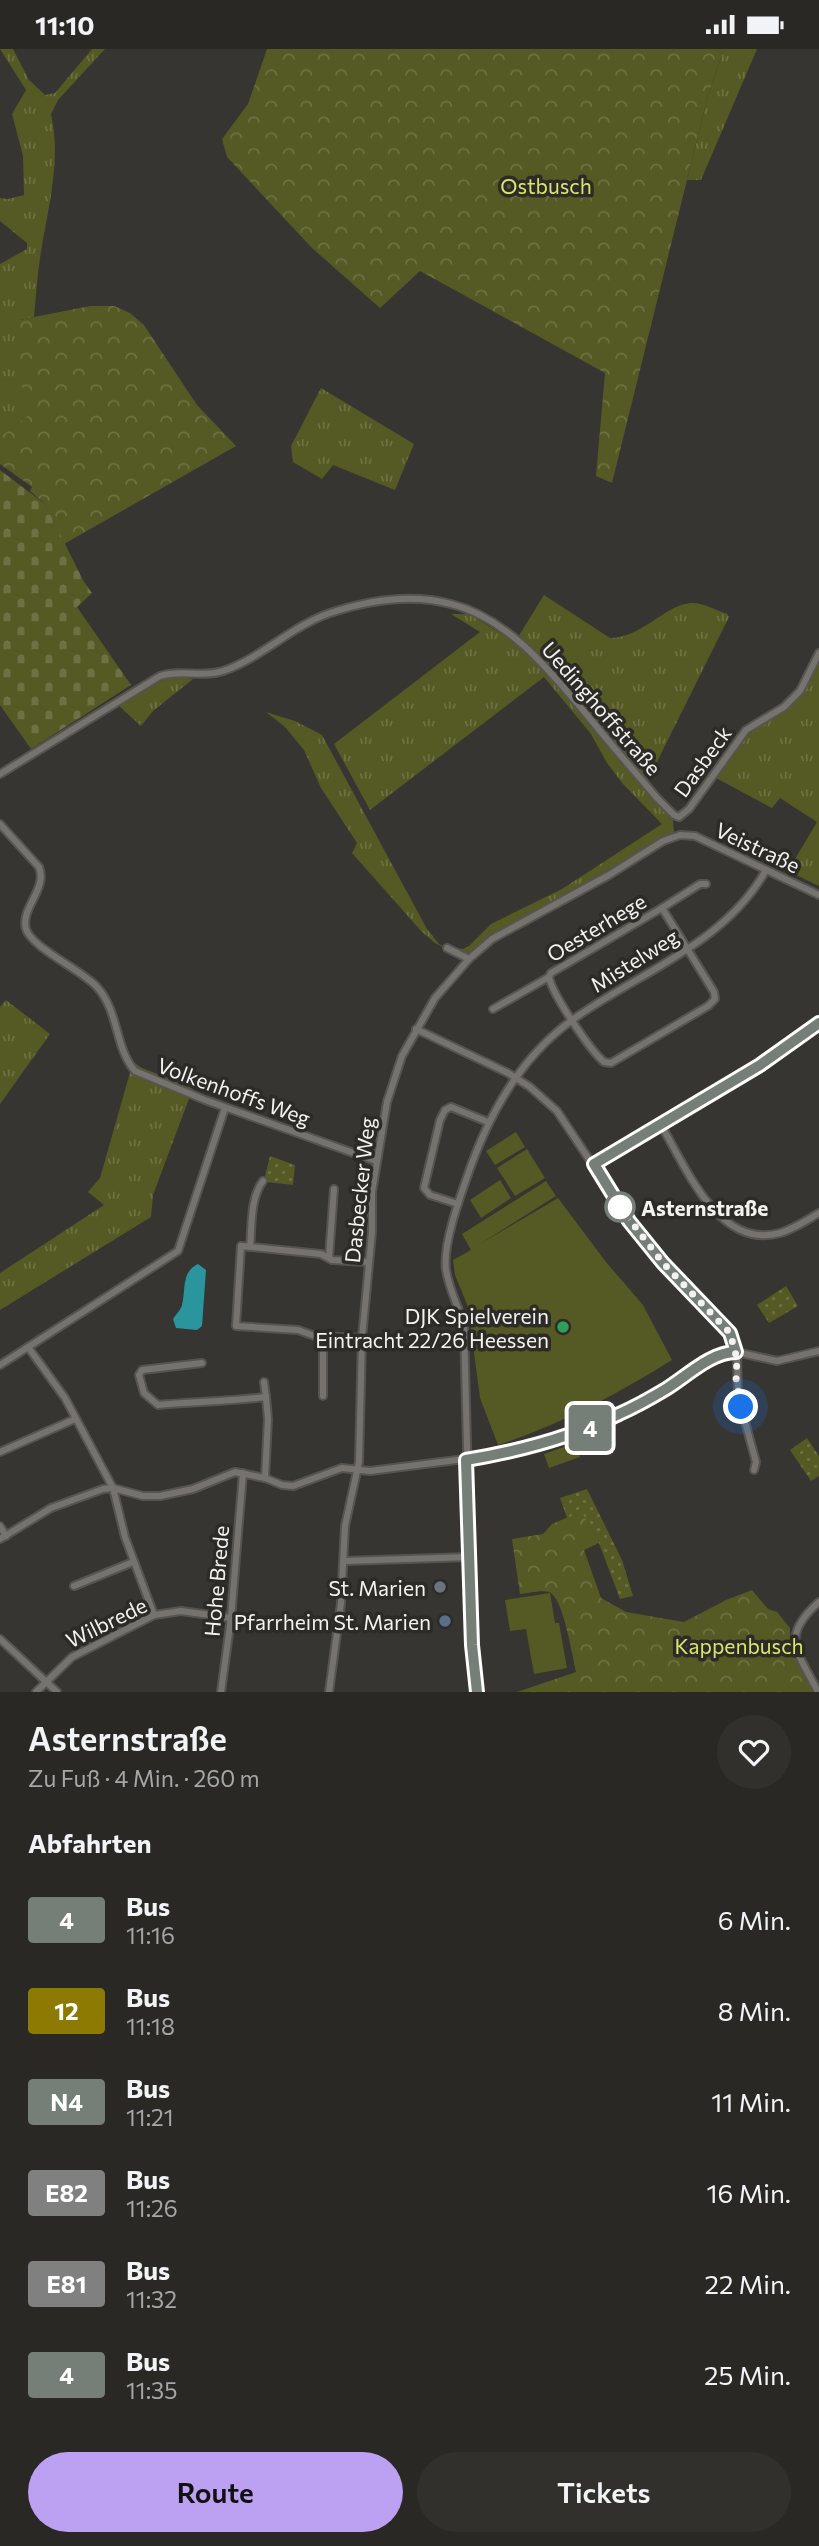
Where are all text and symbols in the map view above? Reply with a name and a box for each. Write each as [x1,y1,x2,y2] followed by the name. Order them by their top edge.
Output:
[35,9,94,40] text: 11:10
[500,173,592,198] park label: Ostbusch
[537,636,667,780] street label: Uedinghoffstraße
[668,721,736,801] street label: Dasbeck
[712,817,804,877] street label: Veistraße
[542,888,650,966] street label: Oesterhege
[585,923,683,997] street label: Mistelweg
[154,1052,314,1130] street label: Volkenhoffs Weg
[339,1116,379,1264] street label: Dasbecker Weg
[605,1192,635,1222] marker: Asternstraße
[641,1195,768,1220] place label: Asternstraße
[315,1303,549,1352] place label: DJK Spielverein Eintracht 22/26 Heessen
[555,1319,571,1335] marker: DJK Spielverein Eintracht 22/26 Heessen
[723,1389,758,1424] your location
[567,1405,613,1451] line badge: 4
[583,1413,597,1442] text: 4
[199,1524,233,1638] street label: Hohe Brede
[329,1575,426,1600] place label: St. Marien
[432,1579,448,1595] marker: St. Marien
[61,1592,151,1652] street label: Wilbrede
[234,1609,431,1634] place label: Pfarrheim St. Marien
[437,1613,453,1629] marker: Pfarrheim St. Marien
[674,1633,804,1658] park label: Kappenbusch
[717,1715,791,1789] button: heart
[28,1717,227,1758] text: Asternstraße
[28,1764,260,1792] text: Zu Fuß · 4 Min. · 260 m
[28,1827,151,1858] text: Abfahrten
[126,1890,170,1921] text: Bus
[718,1904,791,1935] text: 6 Min.
[59,1905,74,1934] text: 4
[126,1921,175,1949] text: 11:16
[126,1981,170,2012] text: Bus
[718,1995,791,2026] text: 8 Min.
[54,1996,79,2025] text: 12
[126,2012,175,2040] text: 11:18
[126,2072,170,2103] text: Bus
[711,2086,791,2117] text: 11 Min.
[50,2087,83,2116] text: N4
[126,2103,174,2131] text: 11:21
[126,2163,170,2194] text: Bus
[707,2177,791,2208] text: 16 Min.
[45,2178,88,2207] text: E82
[126,2194,178,2222] text: 11:26
[126,2254,170,2285] text: Bus
[705,2268,791,2299] text: 22 Min.
[46,2269,87,2298] text: E81
[126,2285,177,2313] text: 11:32
[126,2345,170,2376] text: Bus
[704,2359,791,2390] text: 25 Min.
[59,2360,74,2389] text: 4
[126,2376,177,2404] text: 11:35
[28,2452,403,2532] button: Route
[417,2452,791,2532] button: Tickets

